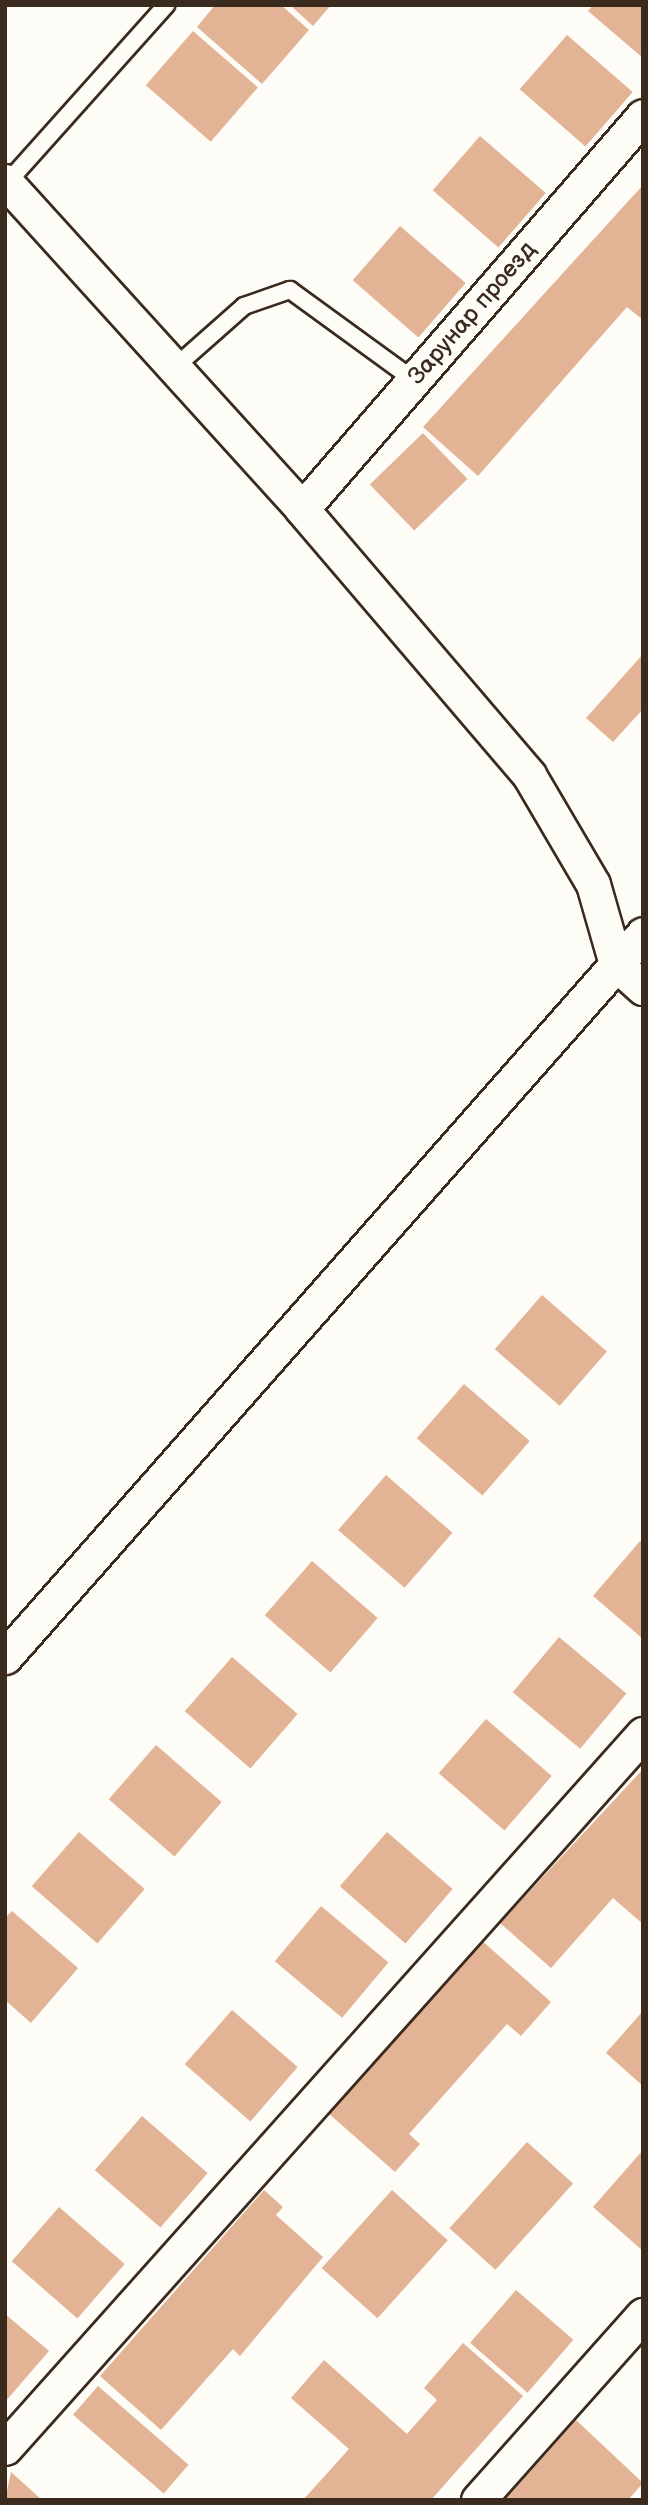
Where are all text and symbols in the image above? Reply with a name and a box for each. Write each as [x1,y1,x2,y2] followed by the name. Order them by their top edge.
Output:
[402,236,542,390] street label: Зарунар проезд

